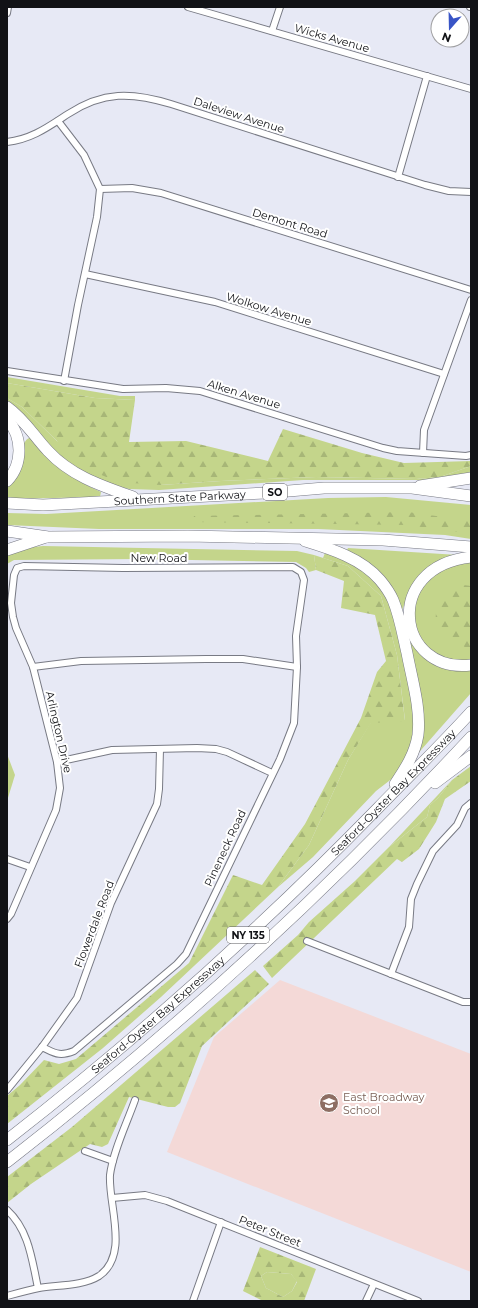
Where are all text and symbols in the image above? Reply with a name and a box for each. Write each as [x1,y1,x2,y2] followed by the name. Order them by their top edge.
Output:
[430,8,470,48] north arrow
[293,21,371,55] street label: Wicks Avenue
[440,29,453,45] text: N
[192,94,286,136] street label: Daleview Avenue
[251,205,329,241] street label: Demont Road
[225,289,314,329] street label: Wolkow Avenue
[206,376,283,412] street label: Alken Avenue
[263,484,287,500] road number: SO
[113,487,246,508] street label: Southern State Parkway
[131,551,187,565] street label: New Road
[43,690,75,775] street label: Arlington Drive
[328,726,459,859] street label: Seaford-Oyster Bay Expressway
[201,807,249,889] street label: Pineneck Road
[71,878,117,970] street label: Flowerdale Road
[227,927,269,943] road number: NY 135
[88,953,227,1077] street label: Seaford-Oyster Bay Expressway
[343,1090,425,1117] place label: East Broadway School
[318,1092,340,1114] school or university icon: East Broadway School
[237,1212,304,1250] street label: Peter Street

